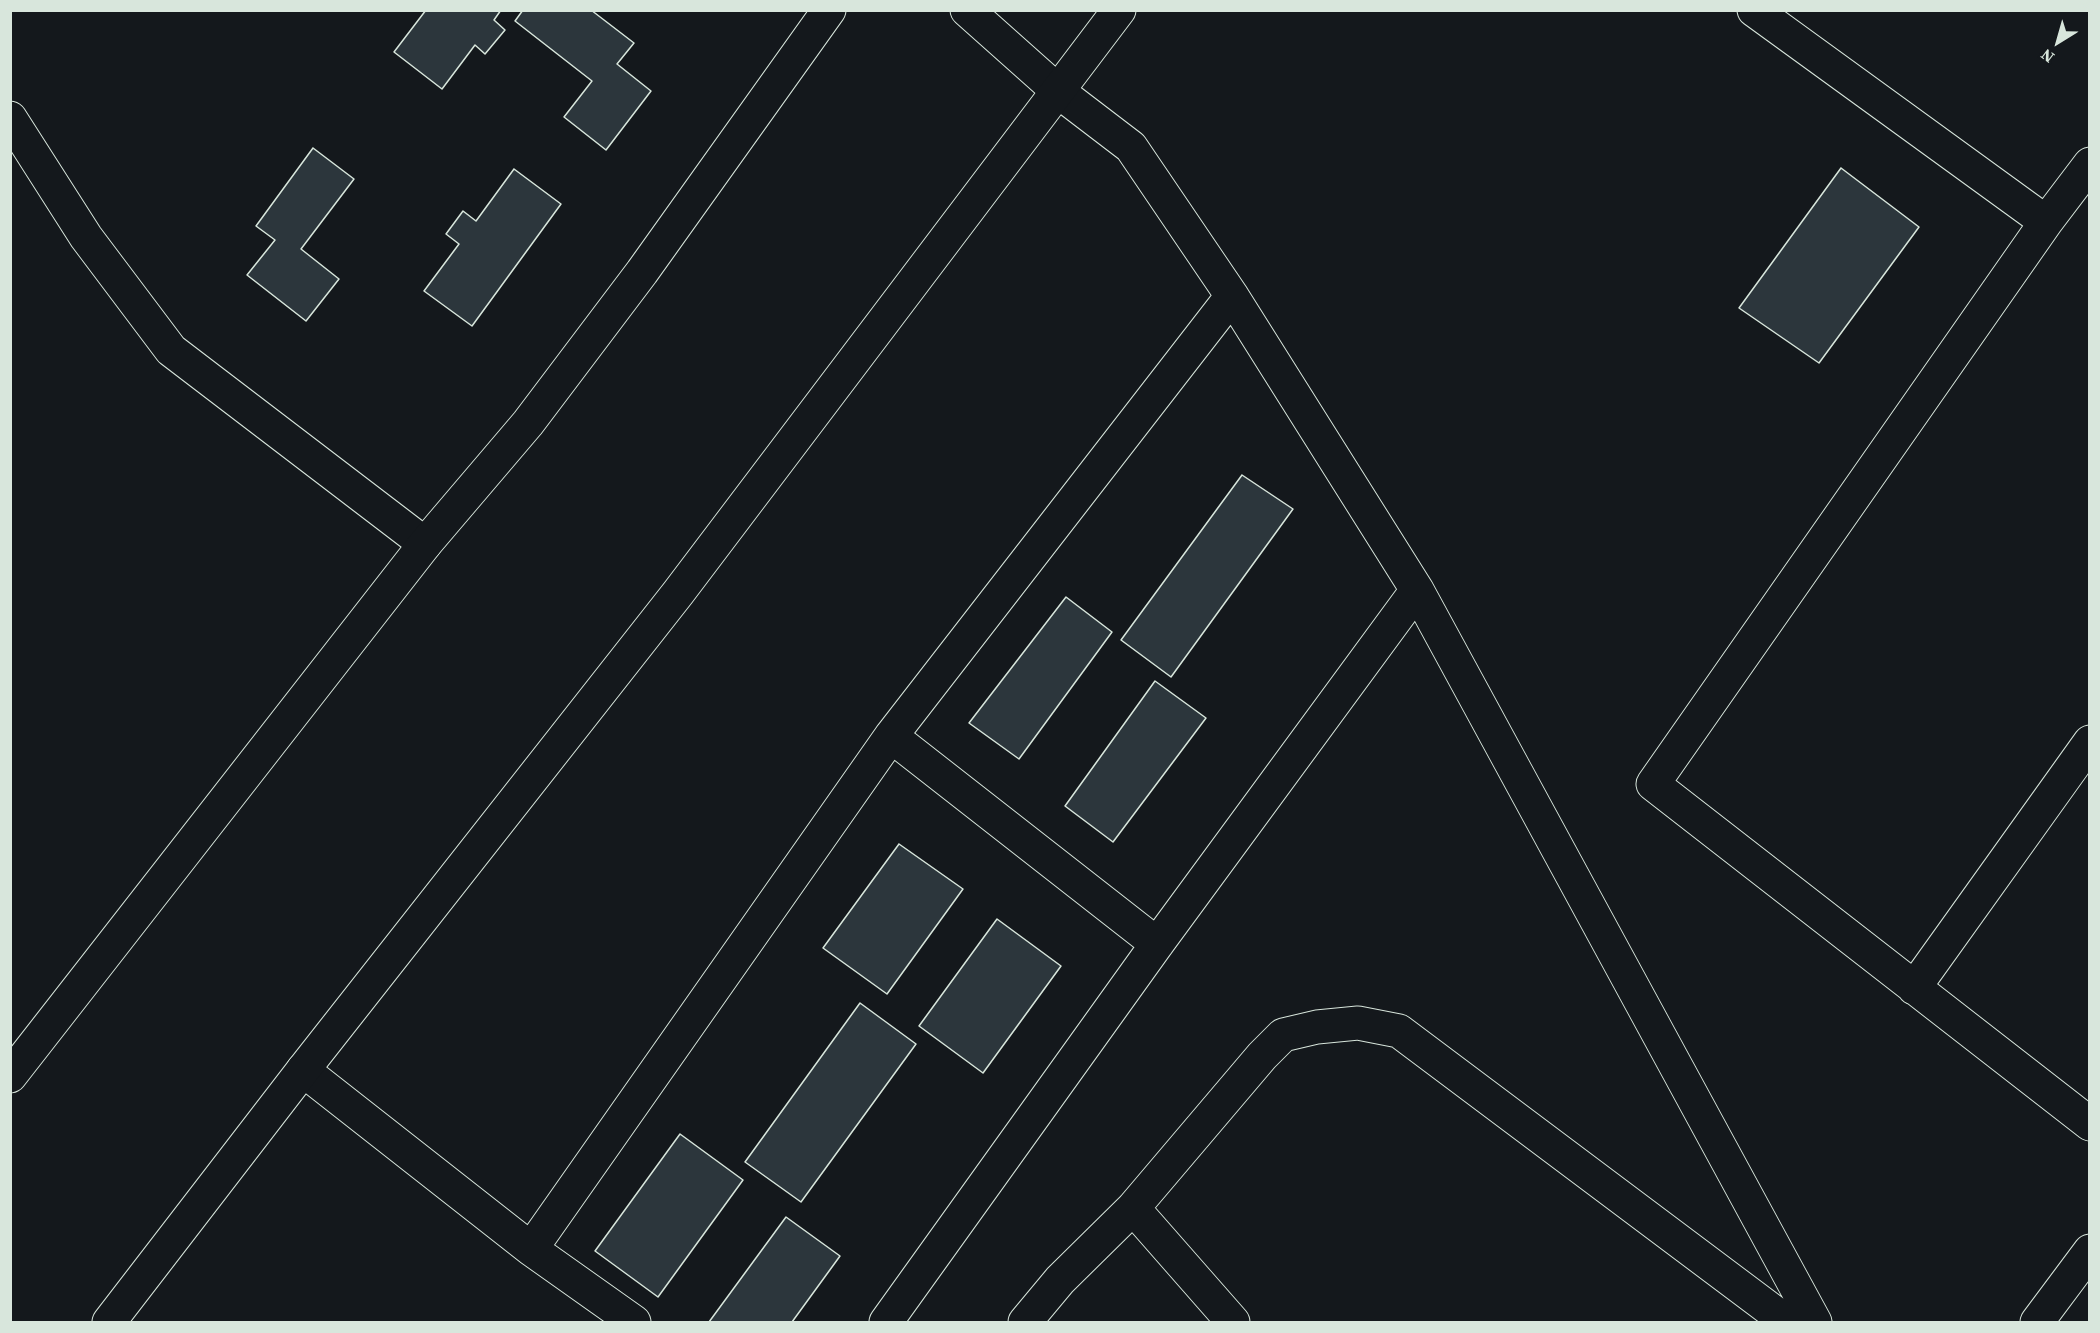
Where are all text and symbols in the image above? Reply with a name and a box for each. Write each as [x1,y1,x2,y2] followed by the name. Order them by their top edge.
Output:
[2028,12,2088,72] north arrow
[2036,44,2058,69] text: N

